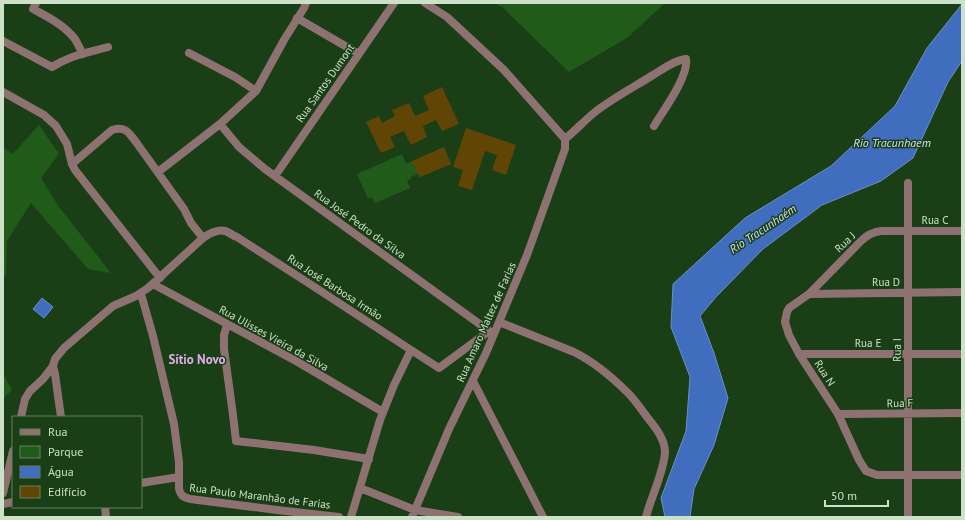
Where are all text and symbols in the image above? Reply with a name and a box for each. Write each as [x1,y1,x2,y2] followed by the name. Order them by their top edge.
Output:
[293,41,358,125] street label: Rua Santos Dumont
[853,135,931,150] water label: Rio Tracunhaem
[311,186,409,262] street label: Rua José Pedro da Silva
[726,201,799,257] water label: Rio Tracunhaém
[921,213,949,227] street label: Rua C
[832,229,858,255] street label: Rua J
[285,251,385,323] street label: Rua José Barbosa Irmão
[453,259,519,384] street label: Rua Amaro Maltez de Farias
[872,275,900,289] street label: Rua D
[217,302,331,374] street label: Rua Ulisses Vieira da Silva
[855,336,881,350] street label: Rua E
[890,338,904,362] street label: Rua I
[168,351,226,368] district label: Sítio Novo
[811,357,839,389] street label: Rua N
[887,396,914,410] street label: Rua F
[12,416,142,508] legend
[48,424,67,439] text: Rua
[48,444,83,459] text: Parque
[48,464,74,479] text: Água
[189,480,332,512] street label: Rua Paulo Maranhão de Farias
[825,482,888,508] scale bar
[48,484,86,499] text: Edifício
[831,488,857,503] text: 50 m

